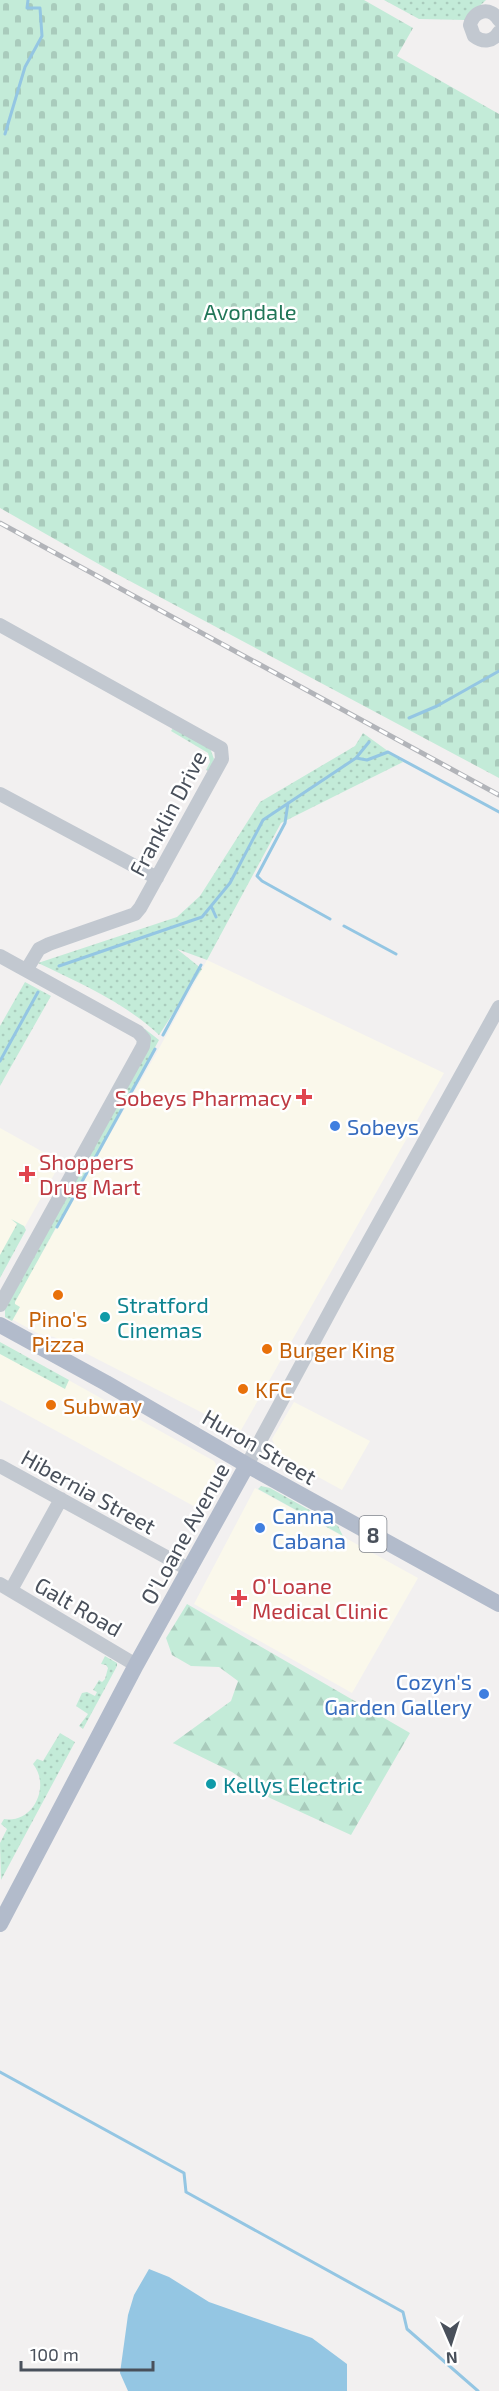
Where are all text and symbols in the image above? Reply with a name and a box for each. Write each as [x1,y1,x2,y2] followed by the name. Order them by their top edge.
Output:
[203,298,297,324] park label: Avondale
[123,746,211,880] street label: Franklin Drive
[115,1084,292,1110] place label: Sobeys Pharmacy
[297,1090,311,1104] marker: Sobeys Pharmacy
[347,1113,419,1139] place label: Sobeys
[328,1119,342,1133] marker: Sobeys
[39,1148,141,1199] place label: Shoppers Drug Mart
[20,1167,34,1181] marker: Shoppers Drug Mart
[51,1288,65,1302] marker: Pino's Pizza
[117,1291,209,1342] place label: Stratford Cinemas
[28,1305,88,1356] place label: Pino's Pizza
[98,1310,112,1324] marker: Stratford Cinemas
[279,1336,395,1362] place label: Burger King
[260,1342,274,1356] marker: Burger King
[255,1376,292,1402] place label: KFC
[236,1382,250,1396] marker: KFC
[63,1392,142,1418] place label: Subway
[44,1398,58,1412] marker: Subway
[198,1403,322,1489] street label: Huron Street
[17,1443,161,1539] street label: Hibernia Street
[134,1458,234,1608] street label: O'Loane Avenue
[272,1502,346,1553] place label: Canna Cabana
[360,1516,386,1552] road number: 8
[253,1521,267,1535] marker: Canna Cabana
[31,1571,127,1641] street label: Galt Road
[252,1572,388,1623] place label: O'Loane Medical Clinic
[230,1589,248,1607] marker: O'Loane Medical Clinic
[324,1668,472,1719] place label: Cozyn's Garden Gallery
[477,1687,491,1701] marker: Cozyn's Garden Gallery
[223,1771,363,1797] place label: Kellys Electric
[204,1777,218,1791] marker: Kellys Electric
[421,2313,481,2373] north arrow
[21,2334,153,2372] scale bar
[30,2343,79,2365] text: 100 m
[446,2349,458,2368] text: N

